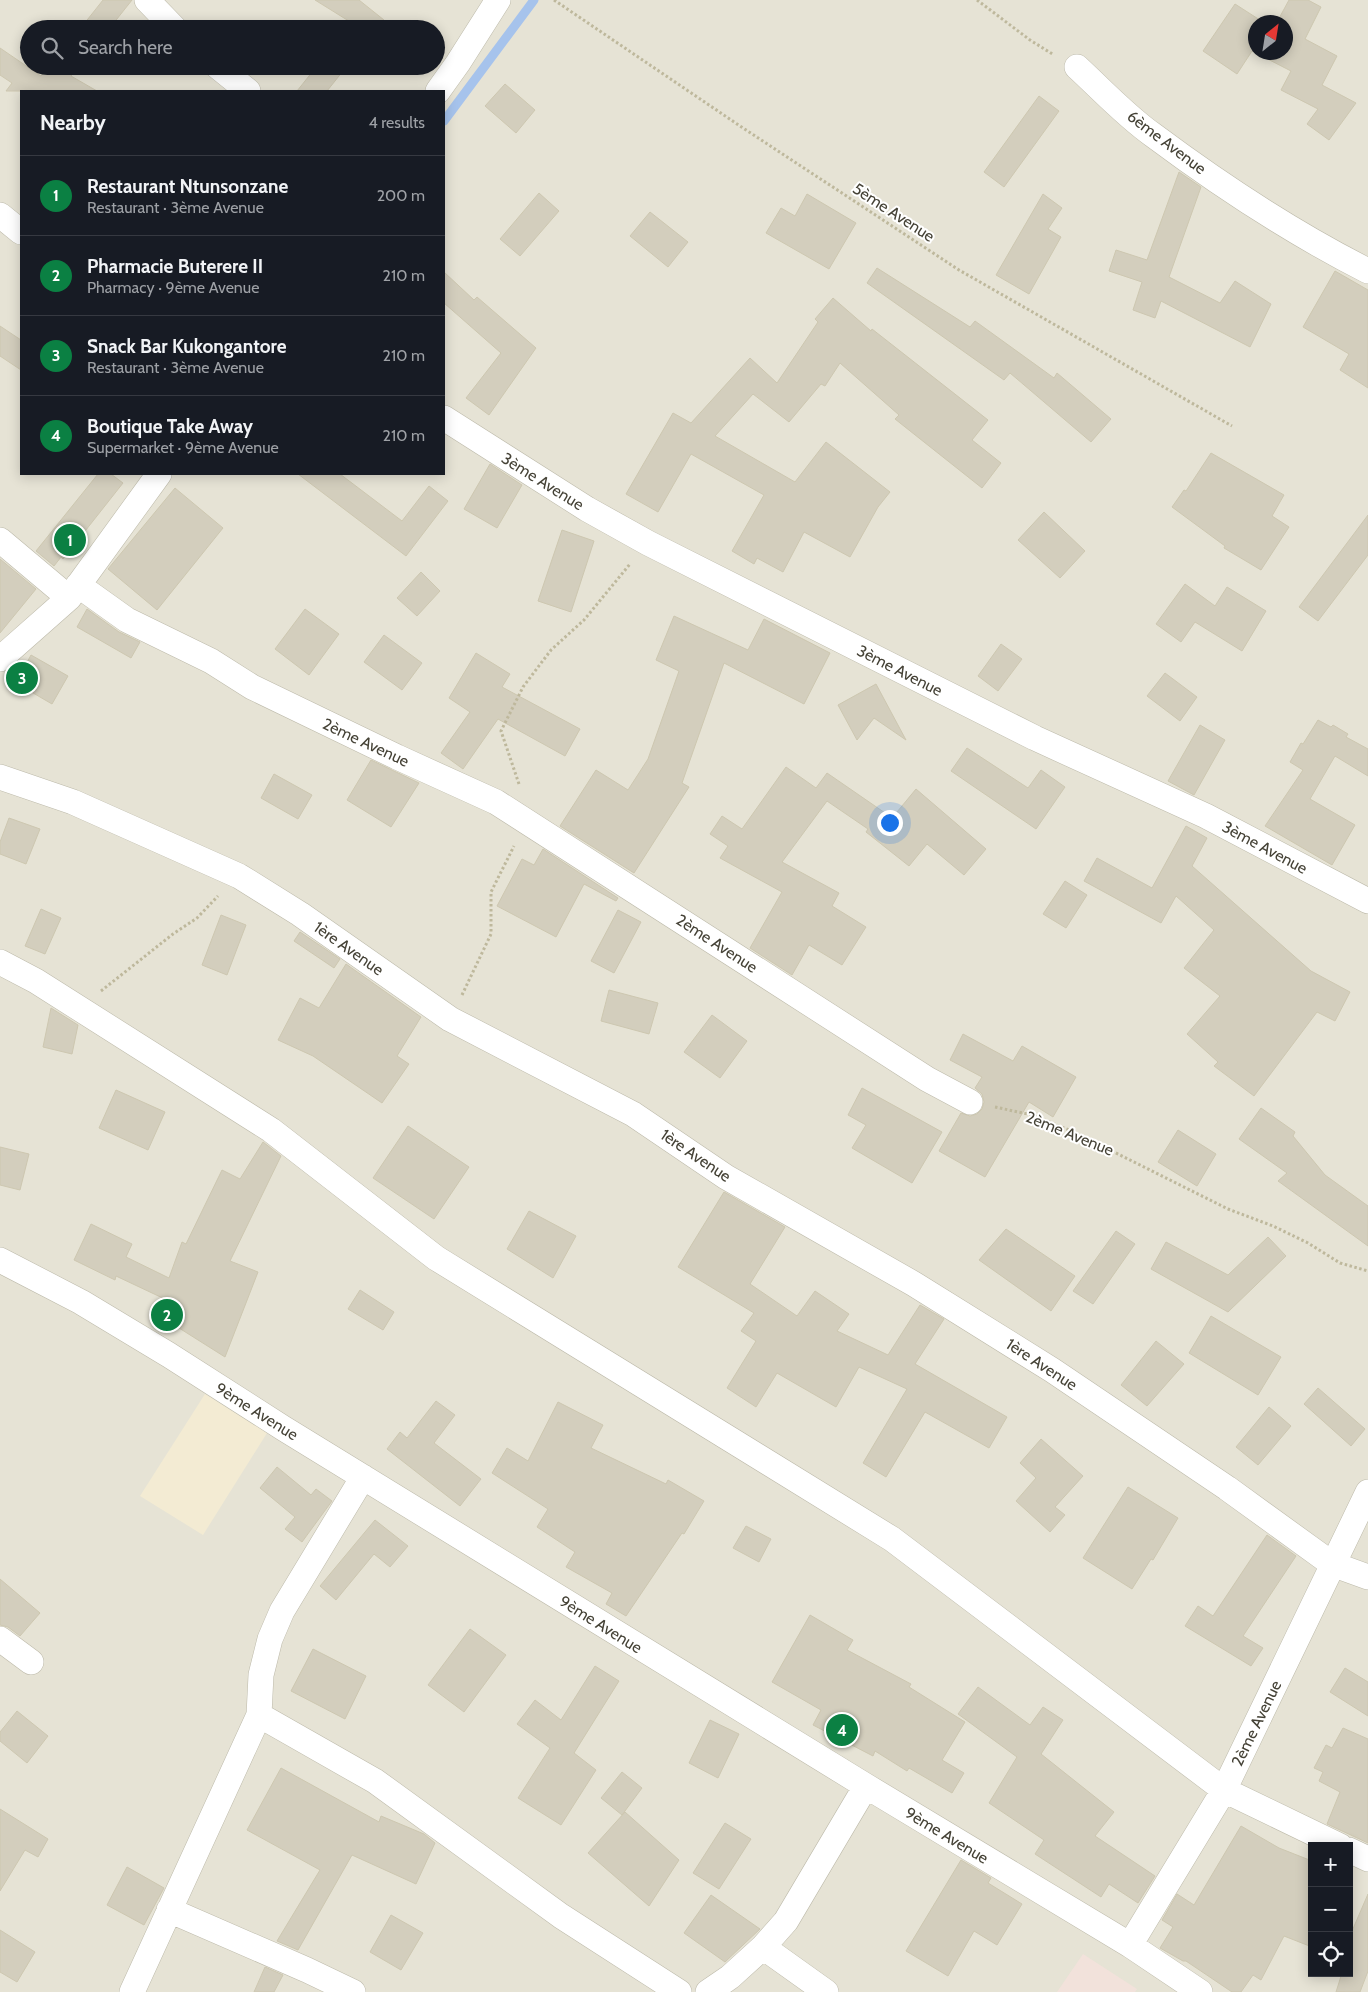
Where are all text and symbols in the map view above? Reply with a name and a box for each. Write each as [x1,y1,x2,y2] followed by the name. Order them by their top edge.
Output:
[1248,15,1293,60] north arrow
[20,20,445,75] search box
[38,34,66,62] icon: search
[78,36,172,59] text: Search here
[1124,107,1210,178] street label: 6ème Avenue
[40,110,106,135] text: Nearby
[368,113,425,132] text: 4 results
[87,175,288,198] text: Restaurant Ntunsonzane
[849,179,938,246] street label: 5ème Avenue
[53,186,59,205] text: 1
[377,186,425,205] text: 200 m
[87,198,264,217] text: Restaurant · 3ème Avenue
[87,255,263,278] text: Pharmacie Buterere II
[52,266,60,285] text: 2
[383,266,425,285] text: 210 m
[87,278,259,297] text: Pharmacy · 9ème Avenue
[87,335,286,358] text: Snack Bar Kukongantore
[52,346,60,365] text: 3
[383,346,425,365] text: 210 m
[87,358,264,377] text: Restaurant · 3ème Avenue
[87,415,253,438] text: Boutique Take Away
[51,426,61,445] text: 4
[383,426,425,445] text: 210 m
[87,438,279,457] text: Supermarket · 9ème Avenue
[498,449,587,514] street label: 3ème Avenue
[54,521,86,559] pin: 1
[854,641,946,700] street label: 3ème Avenue
[6,659,38,697] pin: 3
[320,714,412,771] street label: 2ème Avenue
[877,810,903,836] your location
[1219,817,1310,878] street label: 3ème Avenue
[672,910,761,977] street label: 2ème Avenue
[310,917,387,979] street label: 1ère Avenue
[1023,1107,1117,1160] street label: 2ème Avenue
[657,1125,735,1186] street label: 1ère Avenue
[151,1296,183,1334] pin: 2
[1003,1334,1081,1394] street label: 1ère Avenue
[212,1379,302,1444] street label: 9ème Avenue
[556,1592,646,1657] street label: 9ème Avenue
[1227,1677,1285,1769] street label: 2ème Avenue
[826,1711,858,1749] pin: 4
[902,1803,992,1868] street label: 9ème Avenue
[1308,1842,1353,1977] map controls
[1308,1842,1353,1887] button: +
[1308,1887,1353,1932] button: −
[1308,1932,1353,1977] button: locate

